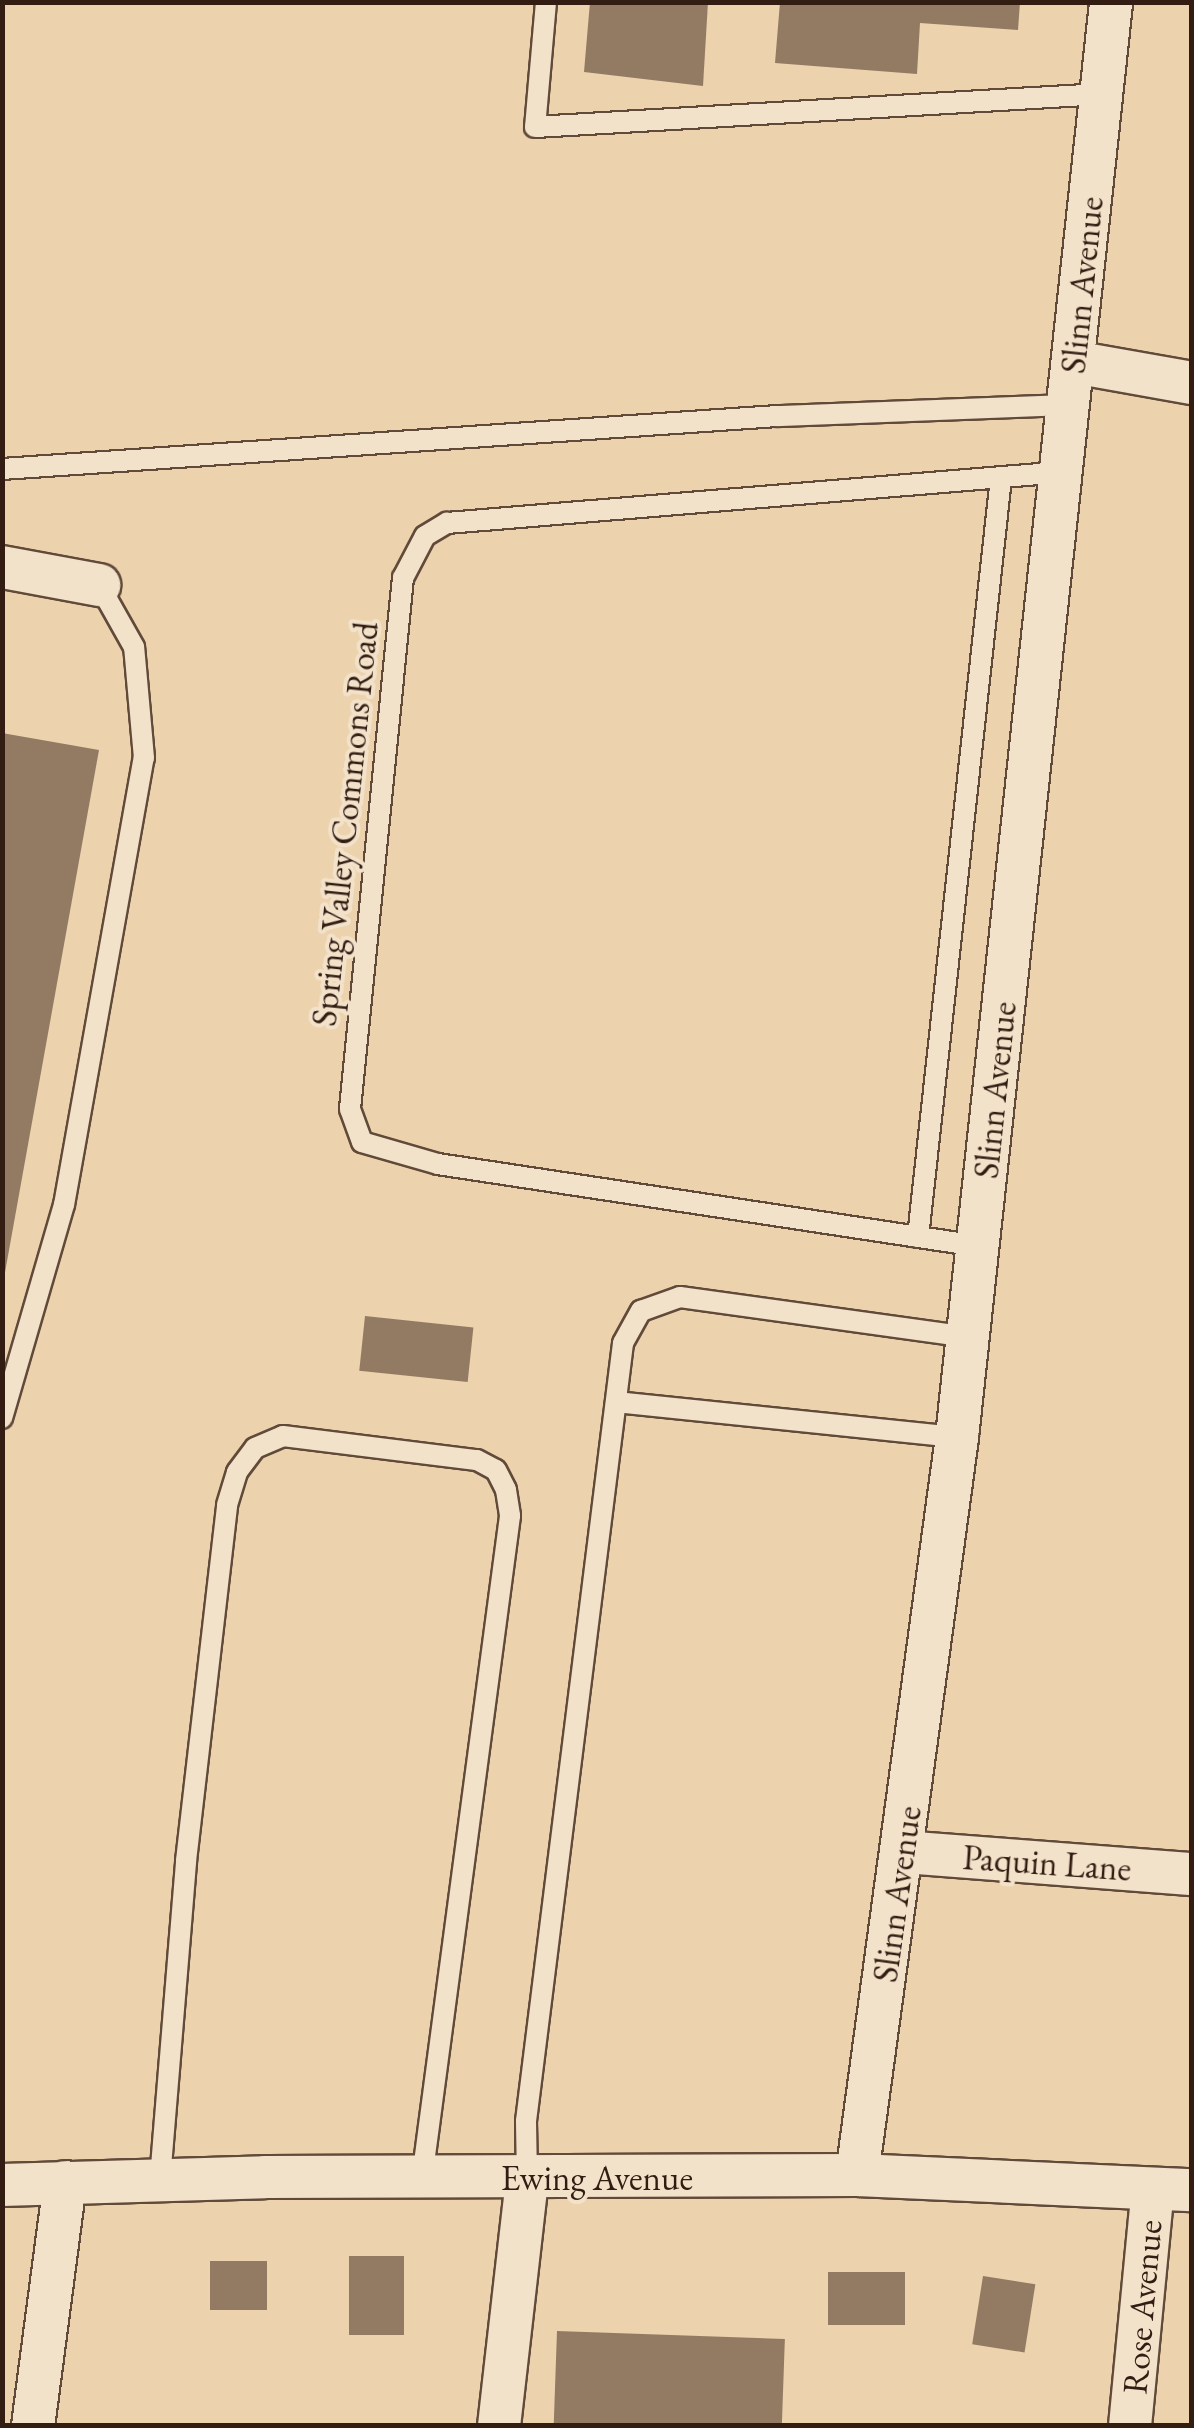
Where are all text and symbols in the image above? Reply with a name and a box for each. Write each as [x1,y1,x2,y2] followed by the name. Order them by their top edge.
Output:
[1052,194,1112,376] street label: Slinn Avenue
[303,620,387,1028] street label: Spring Valley Commons Road
[965,999,1025,1181] street label: Slinn Avenue
[864,1803,930,1985] street label: Slinn Avenue
[961,1836,1133,1890] street label: Paquin Lane
[501,2157,693,2199] street label: Ewing Avenue
[1113,2218,1171,2396] street label: Rose Avenue

